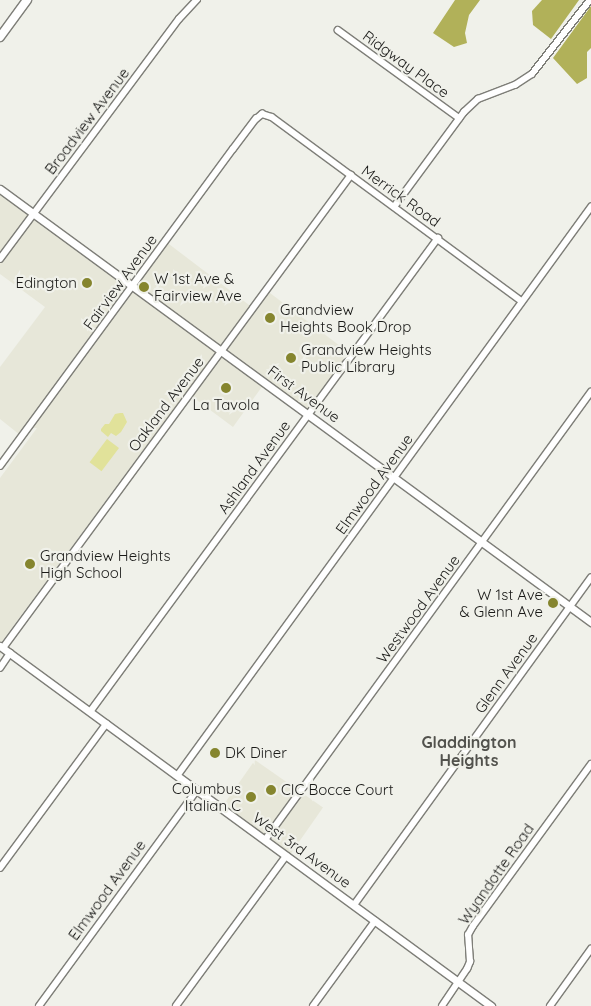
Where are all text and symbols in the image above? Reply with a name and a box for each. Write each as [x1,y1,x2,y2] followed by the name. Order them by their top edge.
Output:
[359,27,453,101] street label: Ridgway Place
[41,64,133,178] street label: Broadview Avenue
[358,161,444,231] street label: Merrick Road
[79,231,161,333] street label: Fairview Avenue
[154,269,242,304] place label: W 1st Ave & Fairview Ave
[15,274,77,292] place label: Edington
[81,277,93,289] marker: Edington
[138,281,150,293] marker: W 1st Ave & Fairview Ave
[280,300,411,335] place label: Grandview Heights Book Drop
[264,312,276,324] marker: Grandview Heights Book Drop
[301,340,432,375] place label: Grandview Heights Public Library
[285,352,297,364] marker: Grandview Heights Public Library
[124,353,208,455] street label: Oakland Avenue
[264,362,344,426] street label: First Avenue
[220,382,232,394] marker: La Tavola
[192,396,260,414] place label: La Tavola
[214,417,294,517] street label: Ashland Avenue
[332,430,416,538] street label: Elmwood Avenue
[40,546,171,581] place label: Grandview Heights High School
[373,551,463,667] street label: Westwood Avenue
[24,558,36,570] marker: Grandview Heights High School
[459,585,543,620] place label: W 1st Ave & Glenn Ave
[547,597,559,609] marker: W 1st Ave & Glenn Ave
[471,629,541,717] street label: Glenn Avenue
[421,732,517,770] district label: Gladdington Heights
[225,744,287,762] place label: DK Diner
[209,747,221,759] marker: DK Diner
[172,779,241,814] place label: Columbus Italian C
[281,781,394,799] place label: CIC Bocce Court
[265,784,277,796] marker: CIC Bocce Court
[245,791,257,803] marker: Columbus Italian C
[249,808,355,892] street label: West 3rd Avenue
[455,820,537,928] street label: Wyandotte Road
[65,836,149,944] street label: Elmwood Avenue

